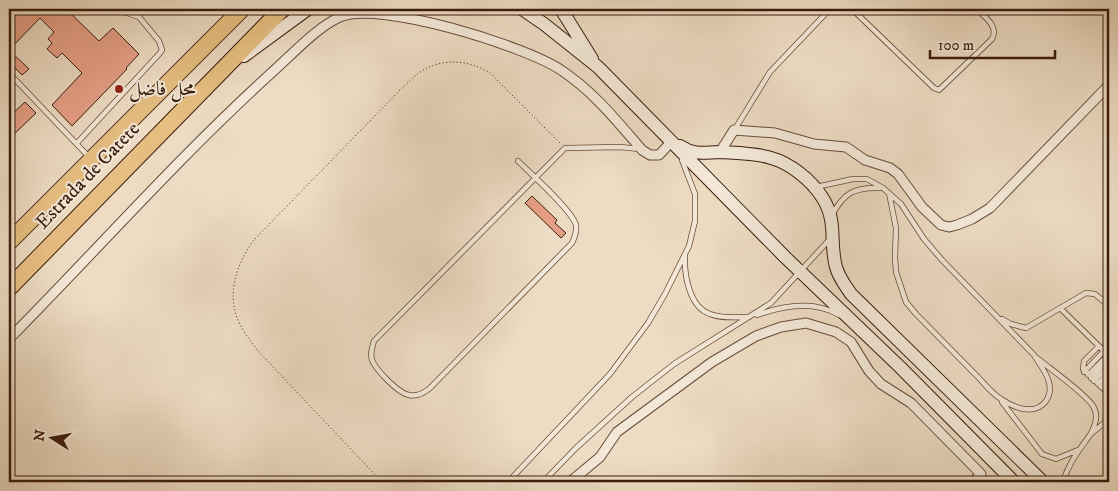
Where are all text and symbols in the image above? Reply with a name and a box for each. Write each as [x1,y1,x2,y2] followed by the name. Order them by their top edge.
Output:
[930,28,1056,60] scale bar
[938,36,974,55] text: 100 m
[129,77,196,103] place label: محل فاضل
[113,83,125,95] marker: محل فاضل
[30,117,146,235] street label: Estrada de Catete
[28,414,78,464] north arrow
[30,428,50,443] text: N

